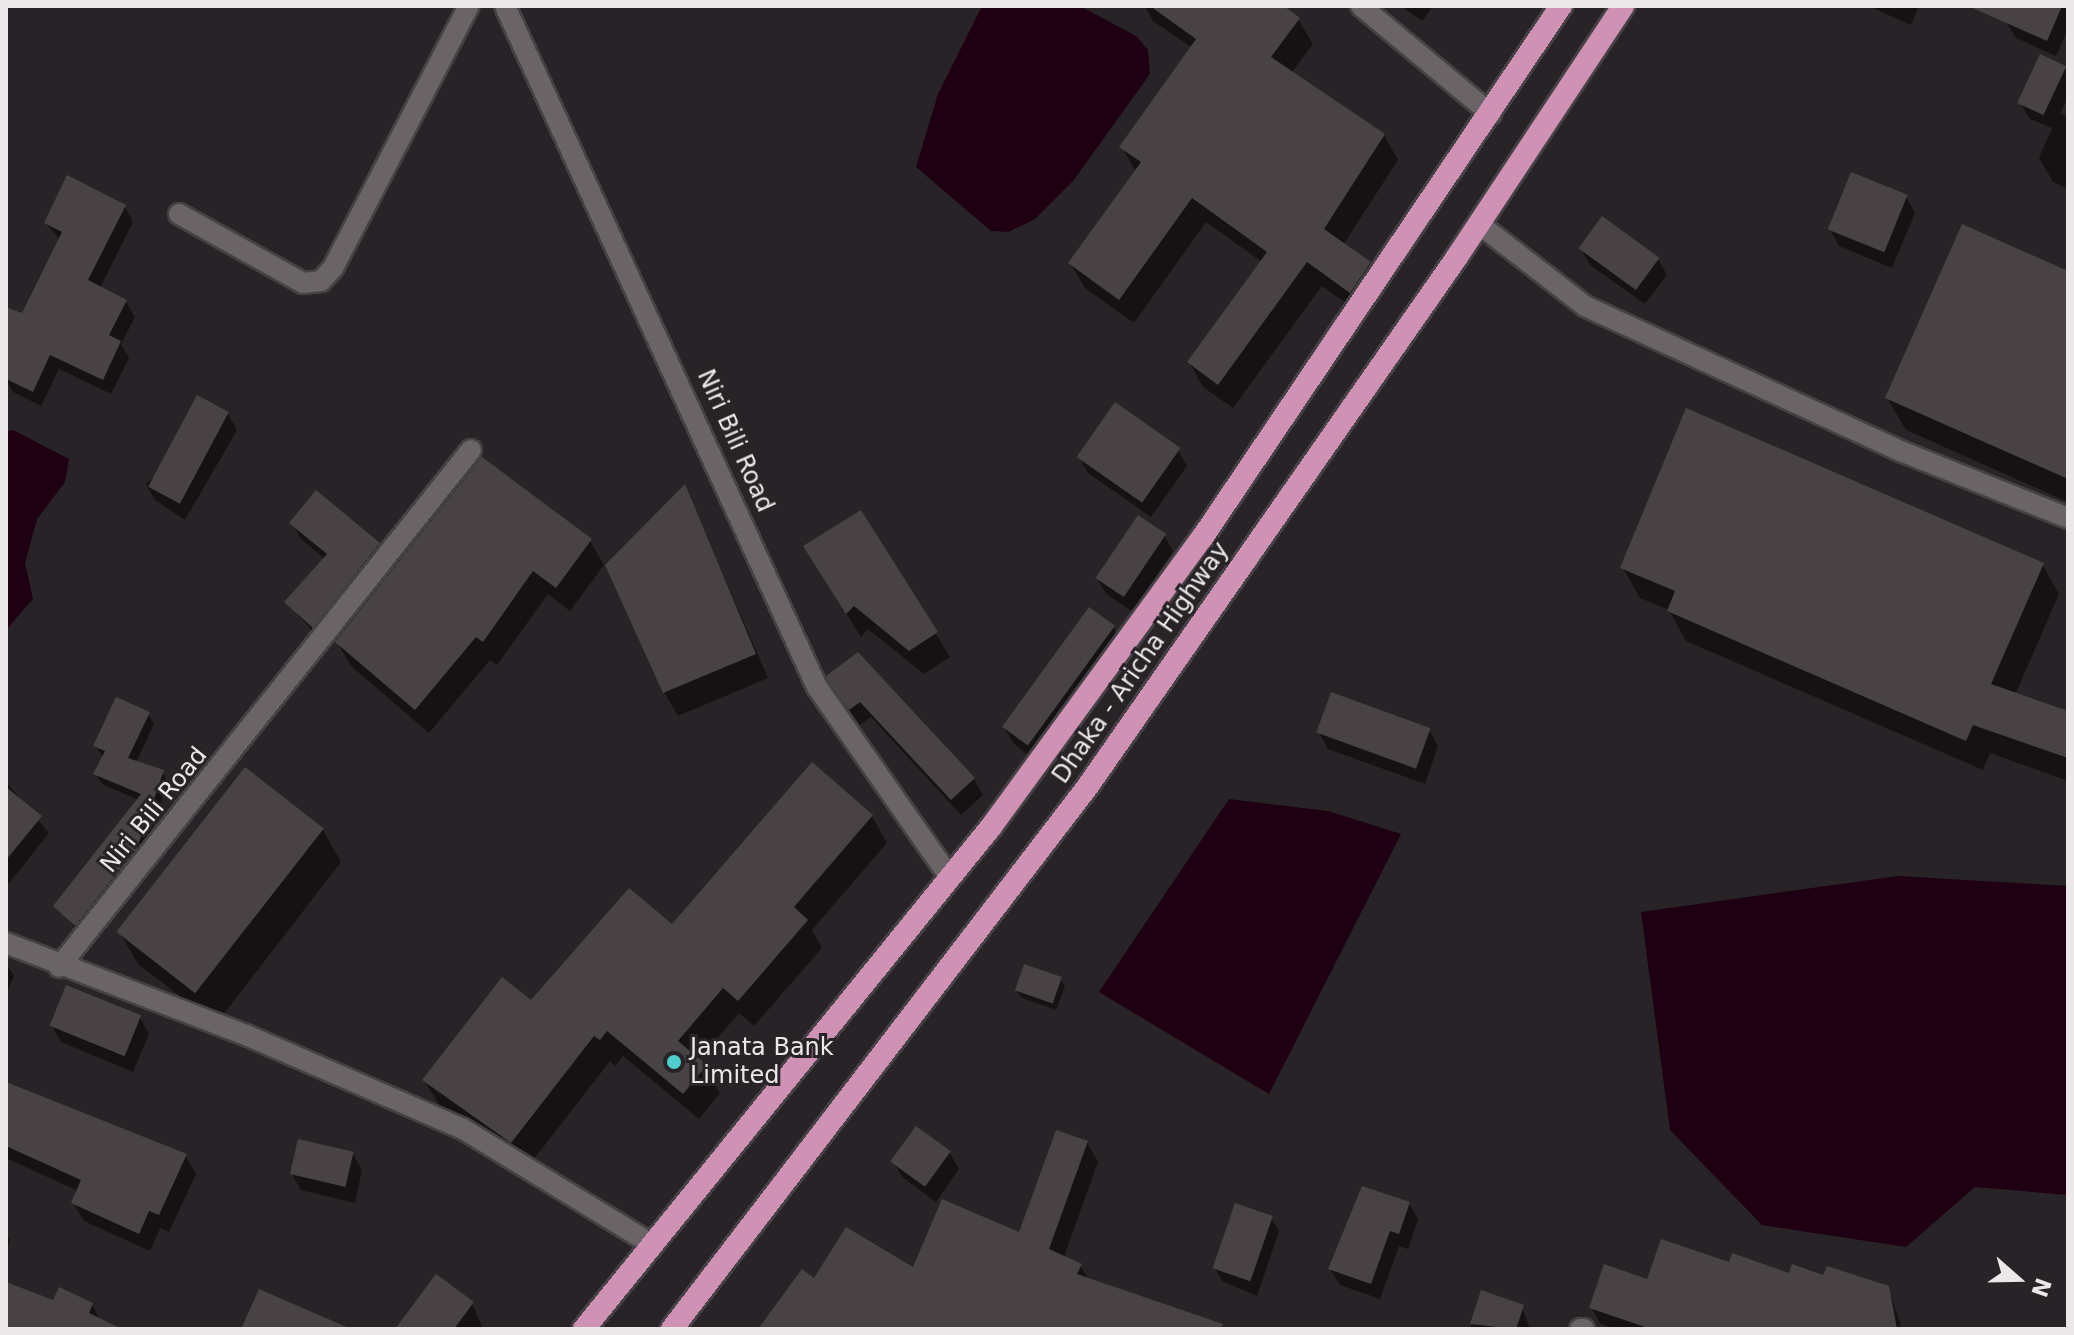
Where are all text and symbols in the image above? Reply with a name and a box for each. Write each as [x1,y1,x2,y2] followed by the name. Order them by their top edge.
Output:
[691,365,779,517] street label: Niri Bili Road
[1047,537,1235,789] street label: Dhaka - Aricha Highway
[95,741,213,879] street label: Niri Bili Road
[690,1034,834,1090] place label: Janata Bank Limited
[665,1053,683,1071] marker: Janata Bank Limited
[1978,1239,2058,1319] north arrow
[2026,1274,2056,1300] text: N

